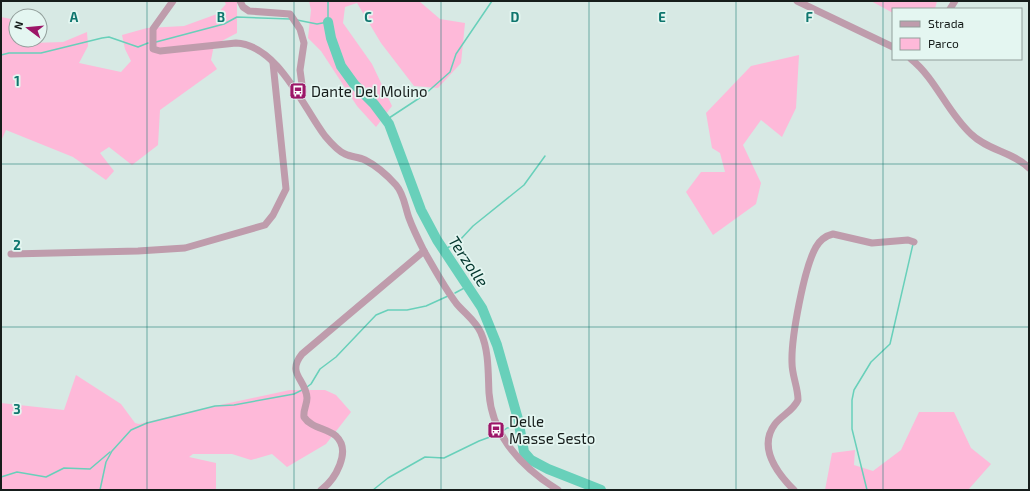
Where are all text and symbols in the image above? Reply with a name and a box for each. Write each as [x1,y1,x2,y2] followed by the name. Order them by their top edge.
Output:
[8,8,48,48] north arrow
[892,8,1022,60] legend
[70,9,79,25] text: A
[217,9,225,25] text: B
[364,9,372,25] text: C
[511,9,520,25] text: D
[658,9,666,25] text: E
[805,9,813,25] text: F
[928,16,964,30] text: Strada
[11,19,25,31] text: N
[928,36,959,50] text: Parco
[14,73,20,89] text: 1
[288,81,308,101] bus stop icon: Dante Del Molino
[311,82,428,100] place label: Dante Del Molino
[445,232,493,290] water label: Terzolle
[13,237,21,253] text: 2
[13,401,21,417] text: 3
[509,412,595,447] place label: Delle Masse Sesto
[486,420,506,440] bus stop icon: Delle Masse Sesto

